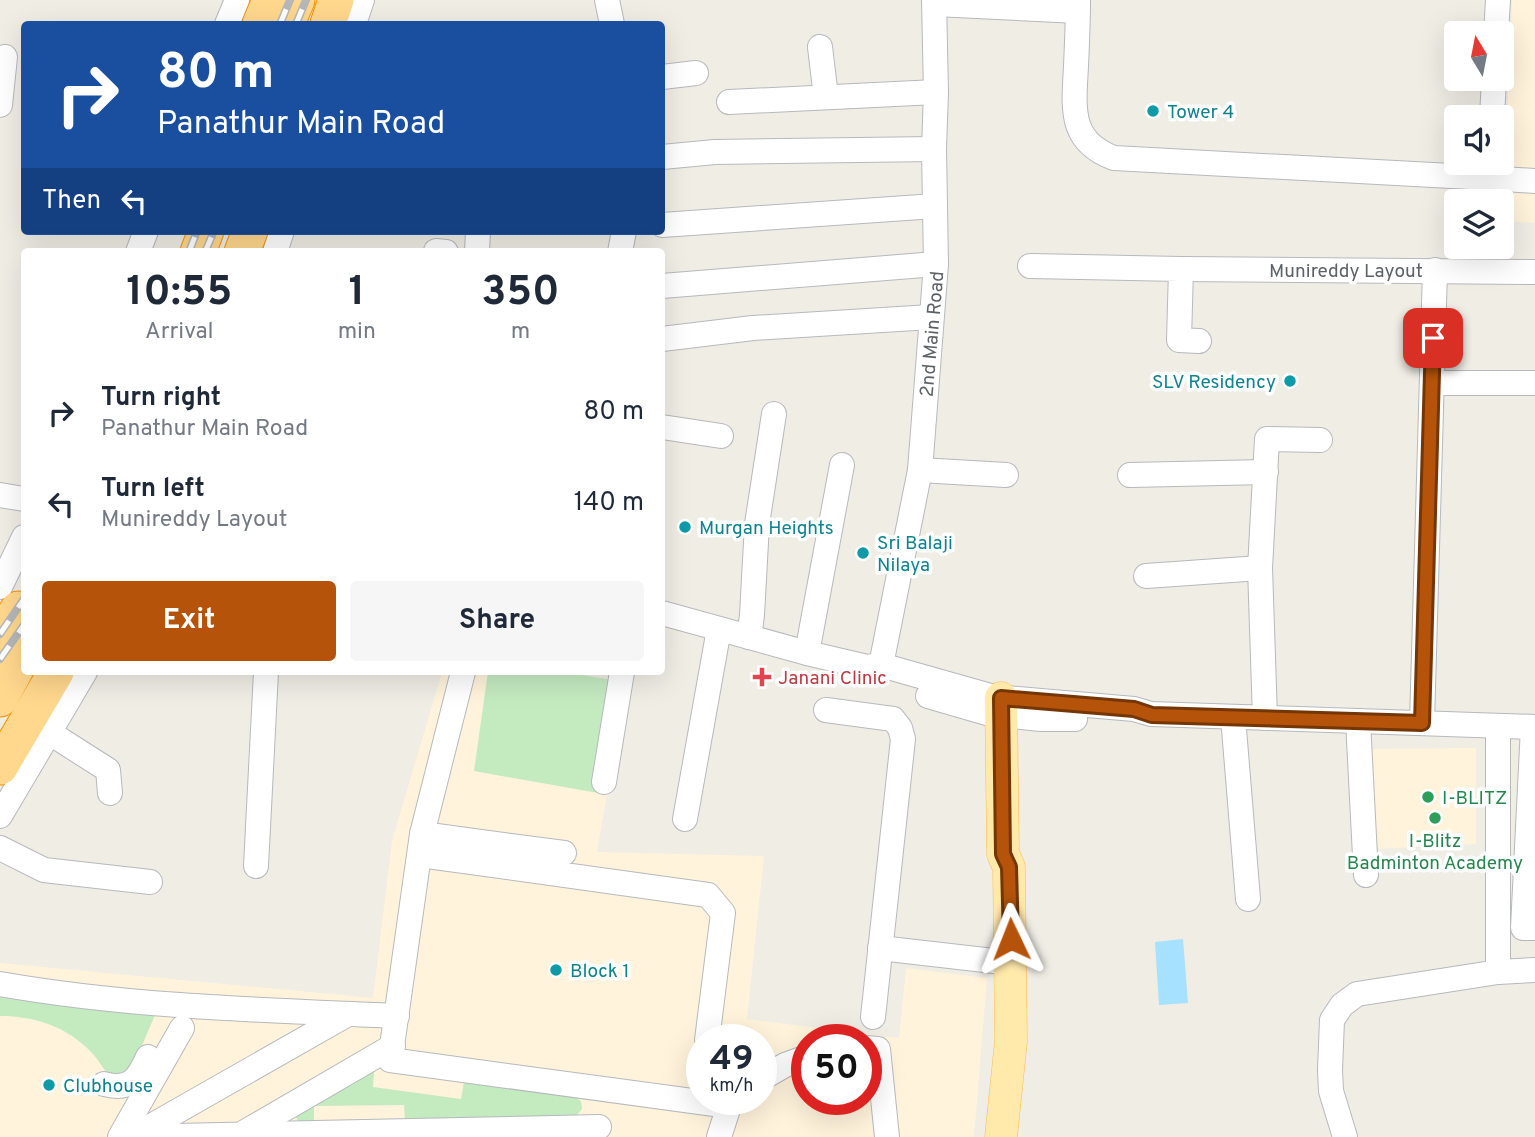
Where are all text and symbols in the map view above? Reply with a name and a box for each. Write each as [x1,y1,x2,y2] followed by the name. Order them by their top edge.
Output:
[1444,21,1514,91] north arrow
[1444,21,1514,259] map controls
[157,44,274,106] text: 80 m
[42,49,133,140] icon: right
[1167,101,1234,125] place label: Tower 4
[1145,103,1161,119] marker: Tower 4
[157,105,445,145] text: Panathur Main Road
[1444,105,1514,175] button: sound
[115,182,153,220] icon: left
[42,185,101,218] text: Then
[1444,189,1514,259] button: layers
[1269,260,1423,284] street label: Munireddy Layout
[126,267,232,320] text: 10:55
[348,267,365,320] text: 1
[481,267,560,320] text: 350
[916,270,950,398] street label: 2nd Main Road
[1403,308,1463,368] pin
[145,318,214,347] text: Arrival
[338,318,376,347] text: min
[511,318,530,347] text: m
[1414,319,1452,357] icon: arrive
[1152,371,1276,395] place label: SLV Residency
[1282,373,1298,389] marker: SLV Residency
[101,382,221,415] text: Turn right
[42,394,80,432] icon: right
[584,396,644,429] text: 80 m
[101,415,308,444] text: Panathur Main Road
[101,473,205,506] text: Turn left
[42,485,80,523] icon: left
[574,487,644,520] text: 140 m
[101,506,287,535] text: Munireddy Layout
[699,517,834,541] place label: Murgan Heights
[677,519,693,535] marker: Murgan Heights
[877,532,953,578] place label: Sri Balaji Nilaya
[855,545,871,561] marker: Sri Balaji Nilaya
[42,581,336,661] button: Exit
[350,581,644,661] button: Share
[752,667,772,687] marker: Janani Clinic
[778,667,887,691] place label: Janani Clinic
[1442,787,1507,811] place label: I-BLITZ
[1420,789,1436,805] marker: I-BLITZ
[1427,810,1443,826] marker: I-Blitz Badminton Academy
[1347,830,1523,876] place label: I-Blitz Badminton Academy
[974,902,1048,976] position arrow
[570,960,630,984] place label: Block 1
[548,962,564,978] marker: Block 1
[791,1024,882,1115] speed limit sign: 50
[709,1038,754,1082] text: 49
[63,1075,153,1099] place label: Clubhouse
[710,1075,753,1098] text: km/h
[41,1077,57,1093] marker: Clubhouse

